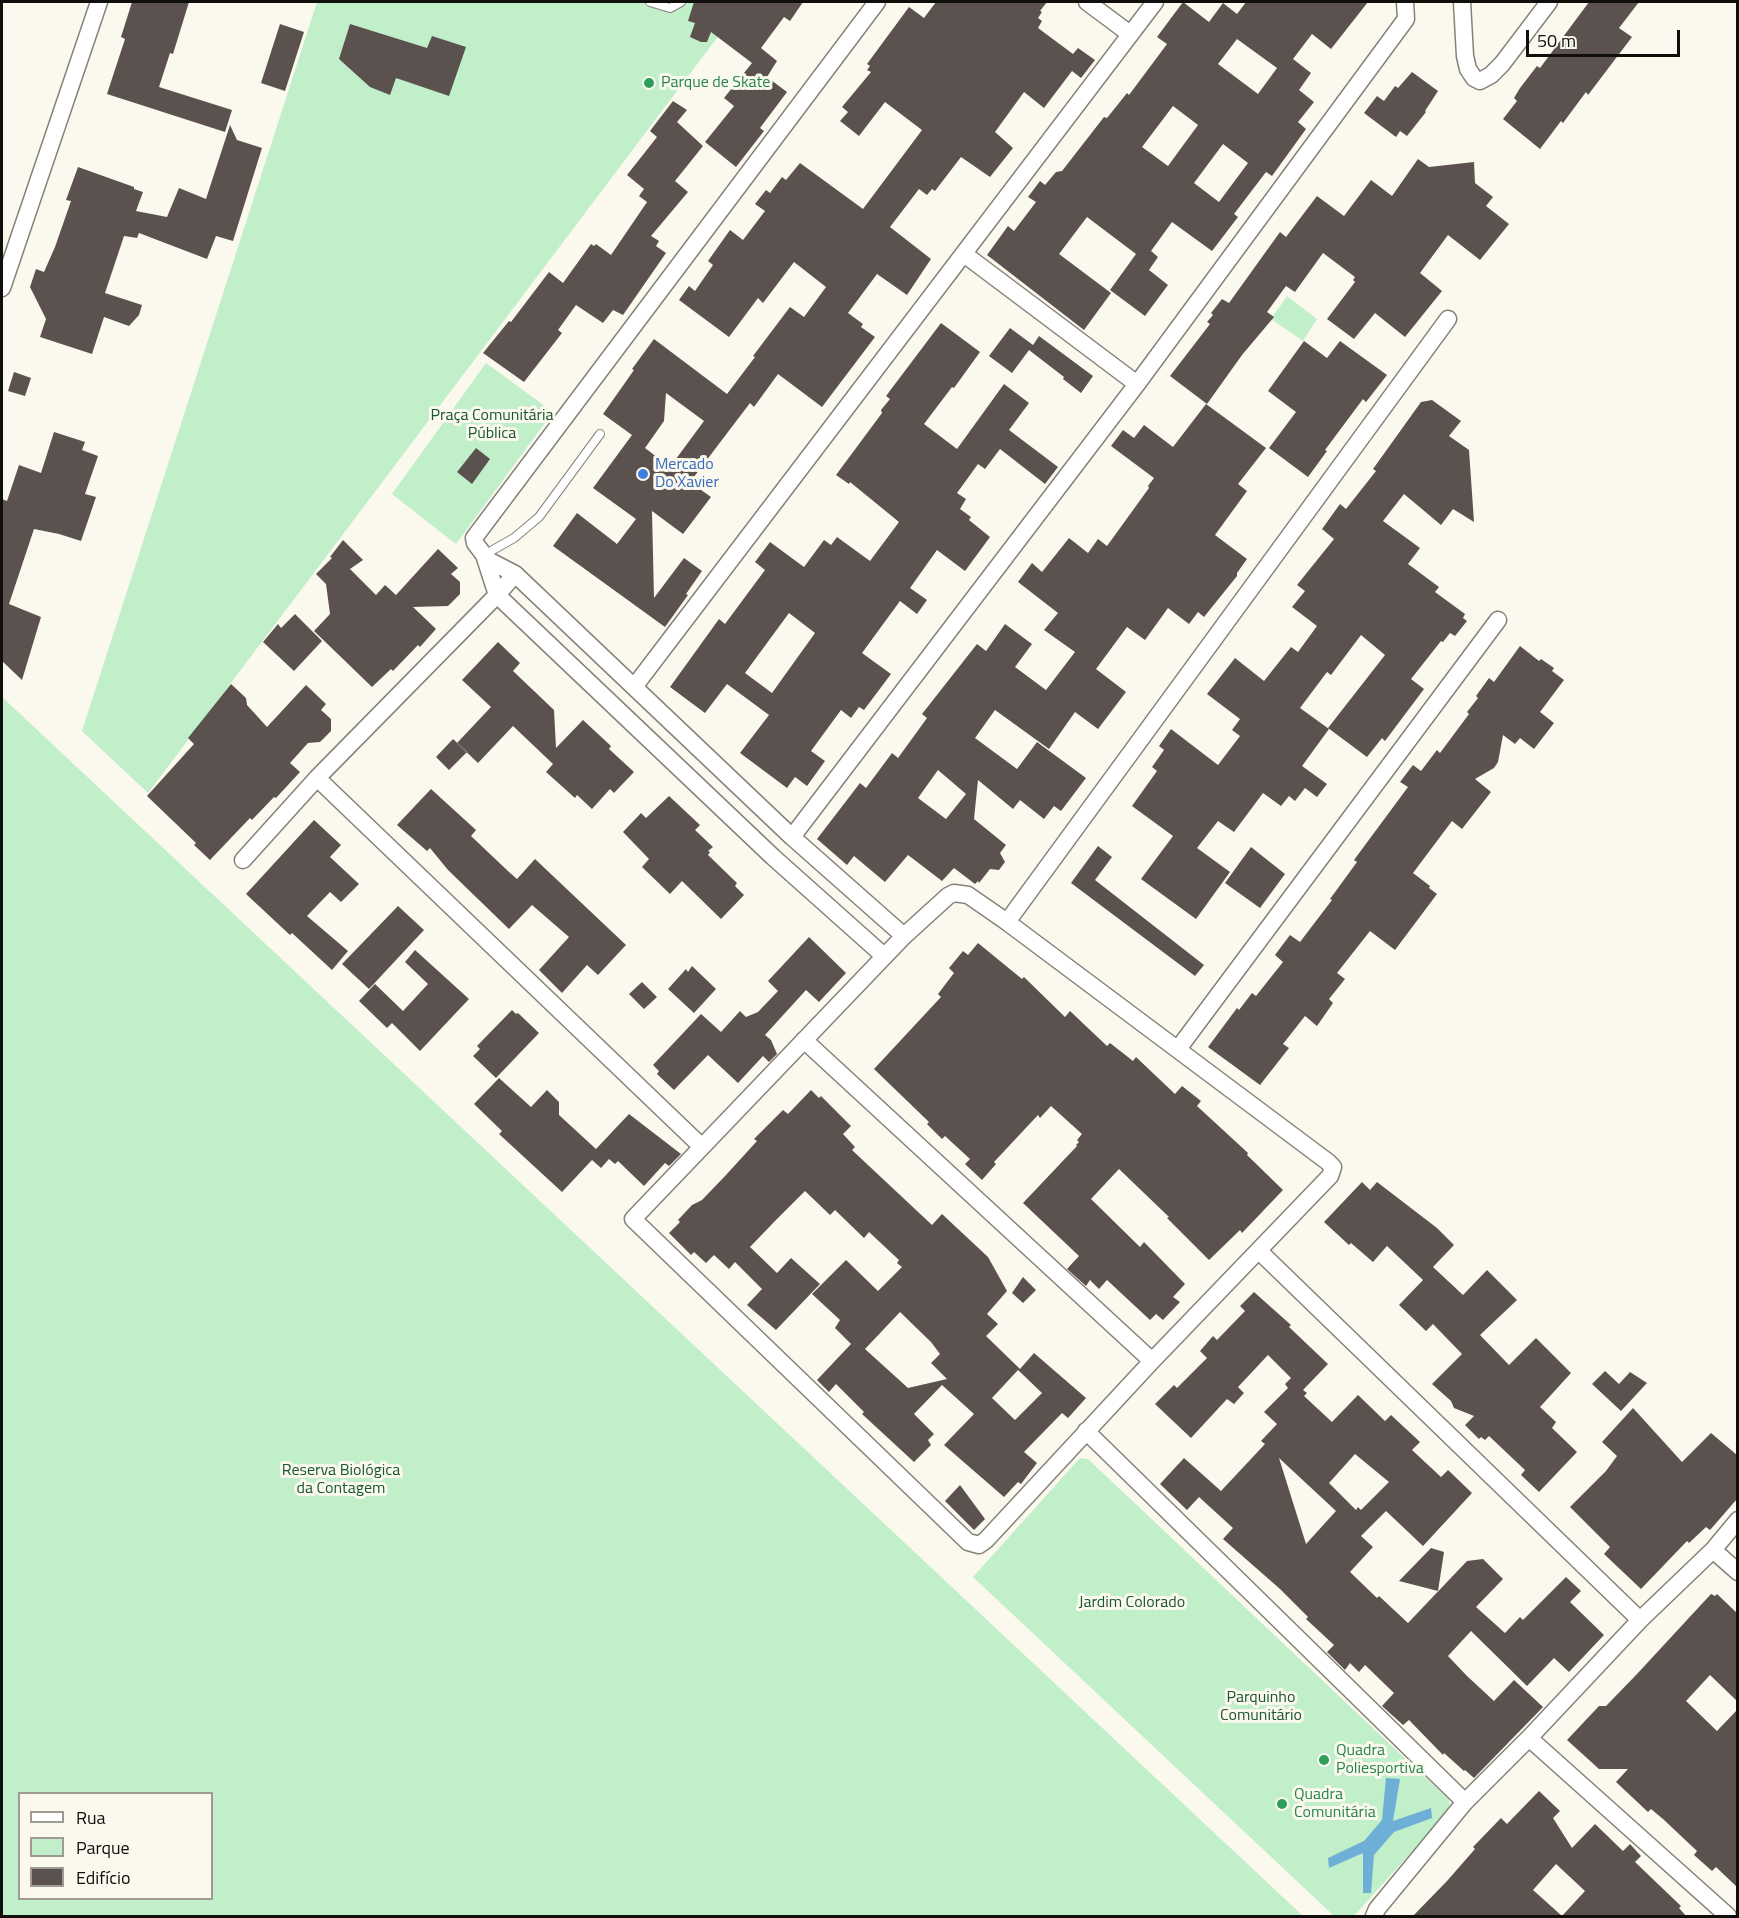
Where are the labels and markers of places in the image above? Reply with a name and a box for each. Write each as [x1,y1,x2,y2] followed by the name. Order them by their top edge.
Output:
[661,73,770,93] place label: Parque de Skate
[642,76,656,90] marker: Parque de Skate
[655,455,719,493] place label: Mercado Do Xavier
[636,467,650,481] marker: Mercado Do Xavier
[1336,1741,1424,1779] place label: Quadra Poliesportiva
[1317,1753,1331,1767] marker: Quadra Poliesportiva
[1294,1785,1376,1823] place label: Quadra Comunitária
[1275,1797,1289,1811] marker: Quadra Comunitária

